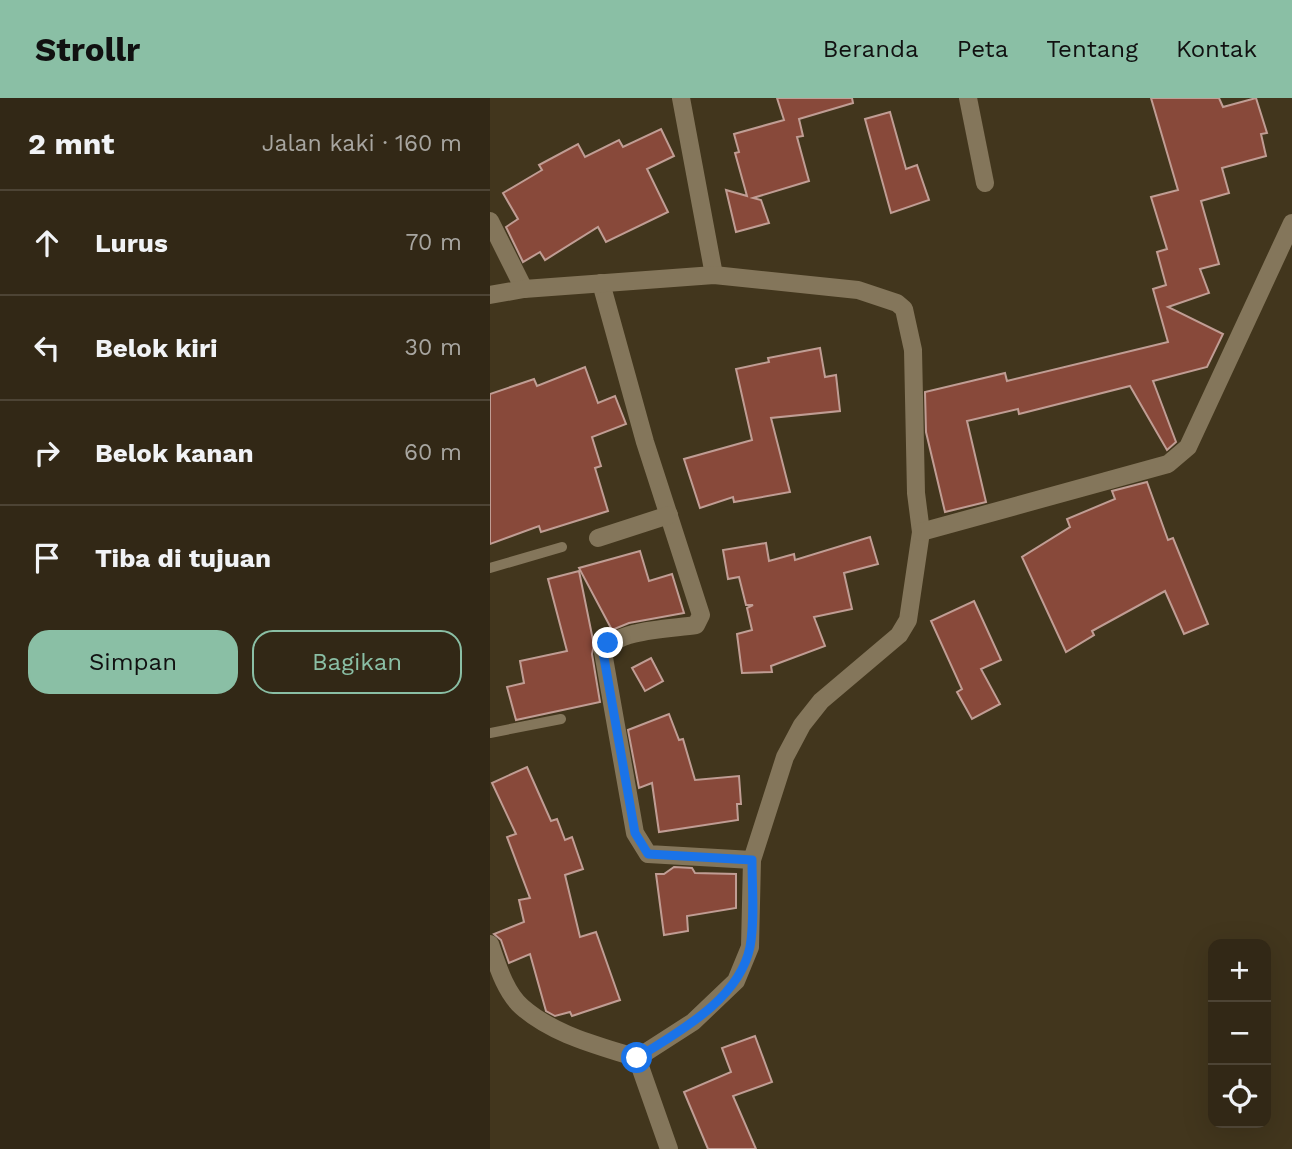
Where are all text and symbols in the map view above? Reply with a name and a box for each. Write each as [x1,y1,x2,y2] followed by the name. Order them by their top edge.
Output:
[35,30,140,69] text: Strollr
[823,35,919,63] text: Beranda
[957,35,1008,63] text: Peta
[1046,35,1138,63] text: Tentang
[1176,35,1257,63] text: Kontak
[28,126,114,161] text: 2 mnt
[262,130,462,157] text: Jalan kaki · 160 m
[28,224,66,262] icon: ahead
[95,228,168,258] text: Lurus
[405,229,462,256] text: 70 m
[28,329,66,367] icon: left
[95,333,218,363] text: Belok kiri
[405,334,462,361] text: 30 m
[28,434,66,472] icon: right
[95,438,254,468] text: Belok kanan
[404,439,462,466] text: 60 m
[28,539,66,577] icon: arrive
[95,543,271,573] text: Tiba di tujuan
[592,627,623,658] route end
[28,630,238,694] button: Simpan
[252,630,462,694] button: Bagikan
[1208,939,1271,1128] map controls
[1208,939,1271,1002] button: +
[1208,1002,1271,1065] button: −
[621,1042,652,1073] route start
[1208,1065,1271,1128] button: locate

